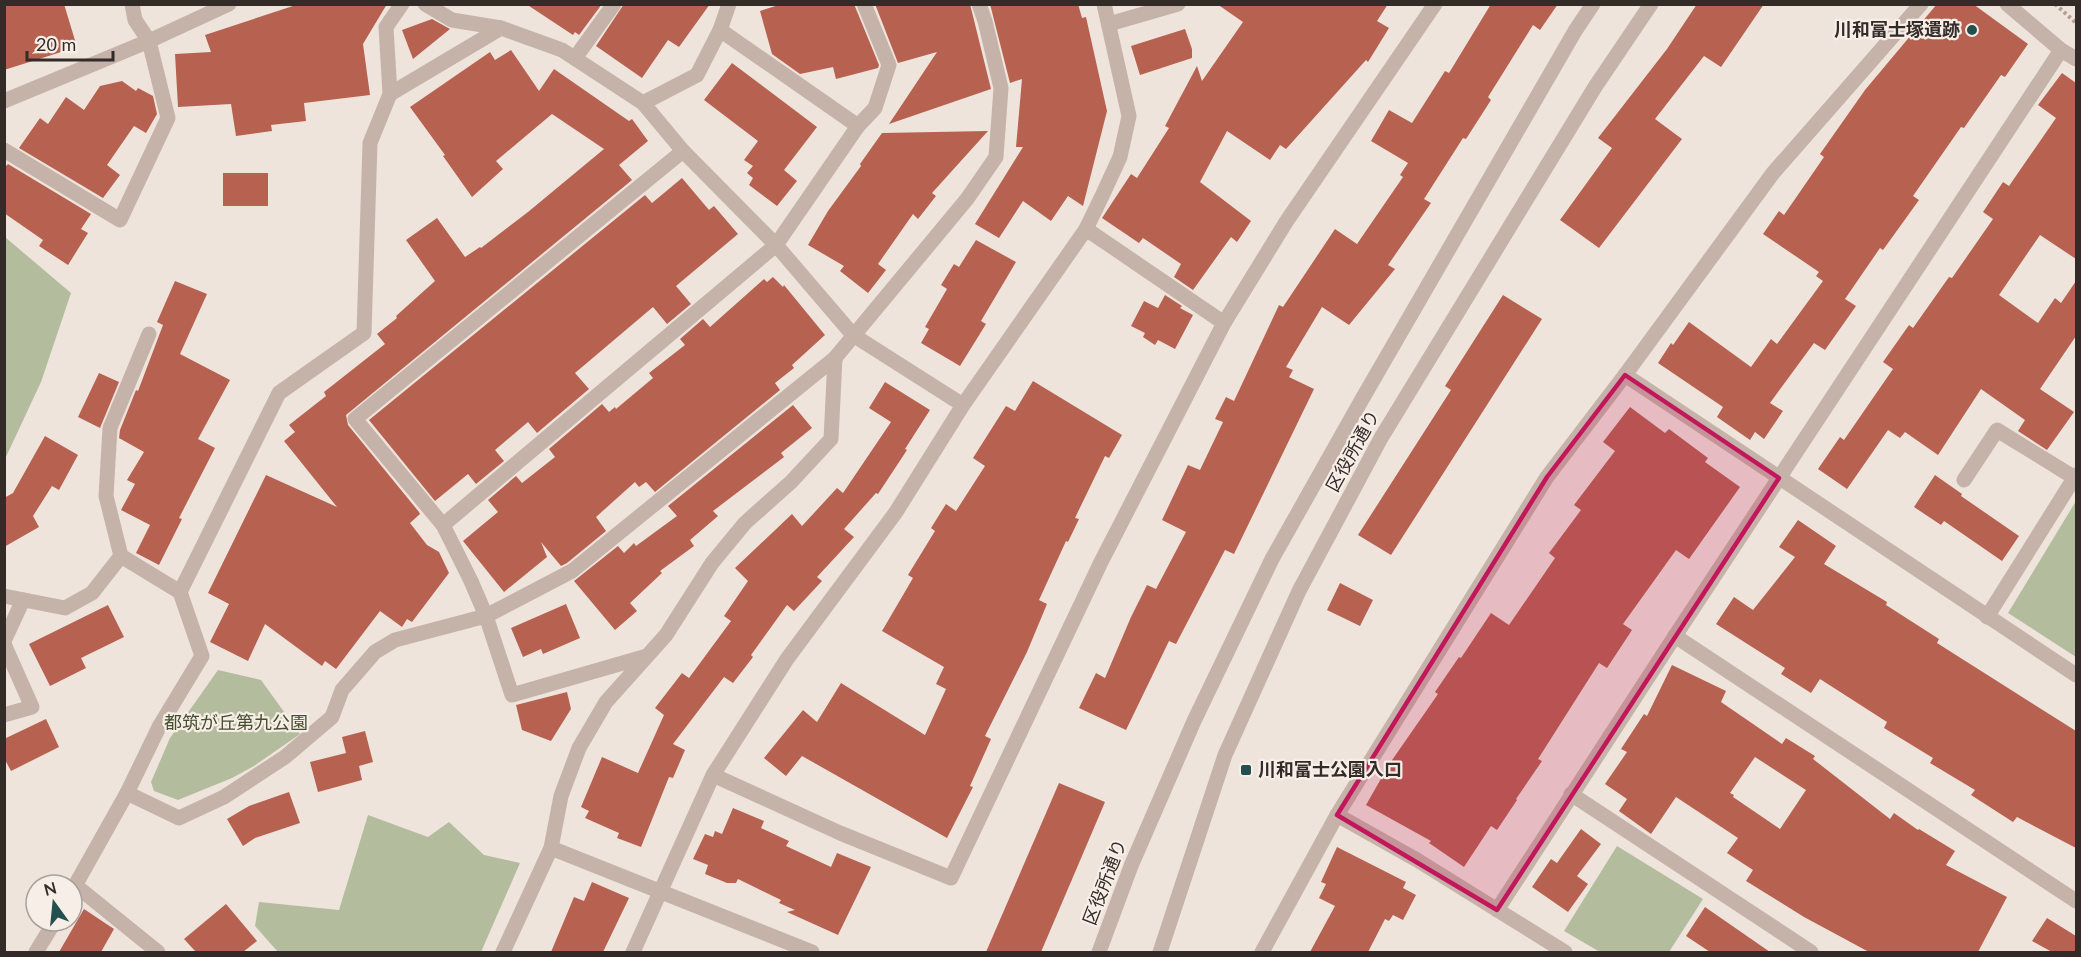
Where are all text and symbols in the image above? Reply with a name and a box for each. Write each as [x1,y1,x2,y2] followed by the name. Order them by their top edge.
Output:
[1834,18,1960,40] place label: 川和富士塚遺跡
[1965,23,1979,37] marker: 川和富士塚遺跡
[27,24,112,62] scale bar
[36,33,76,55] text: 20 m
[1321,406,1384,495] street label: 区役所通り
[164,711,308,733] park label: 都筑が丘第九公園
[1258,758,1402,780] place label: 川和富士公園入口
[1239,763,1253,777] marker: 川和富士公園入口
[1078,836,1130,928] street label: 区役所通り
[24,873,84,933] north arrow
[42,877,58,899] text: N

